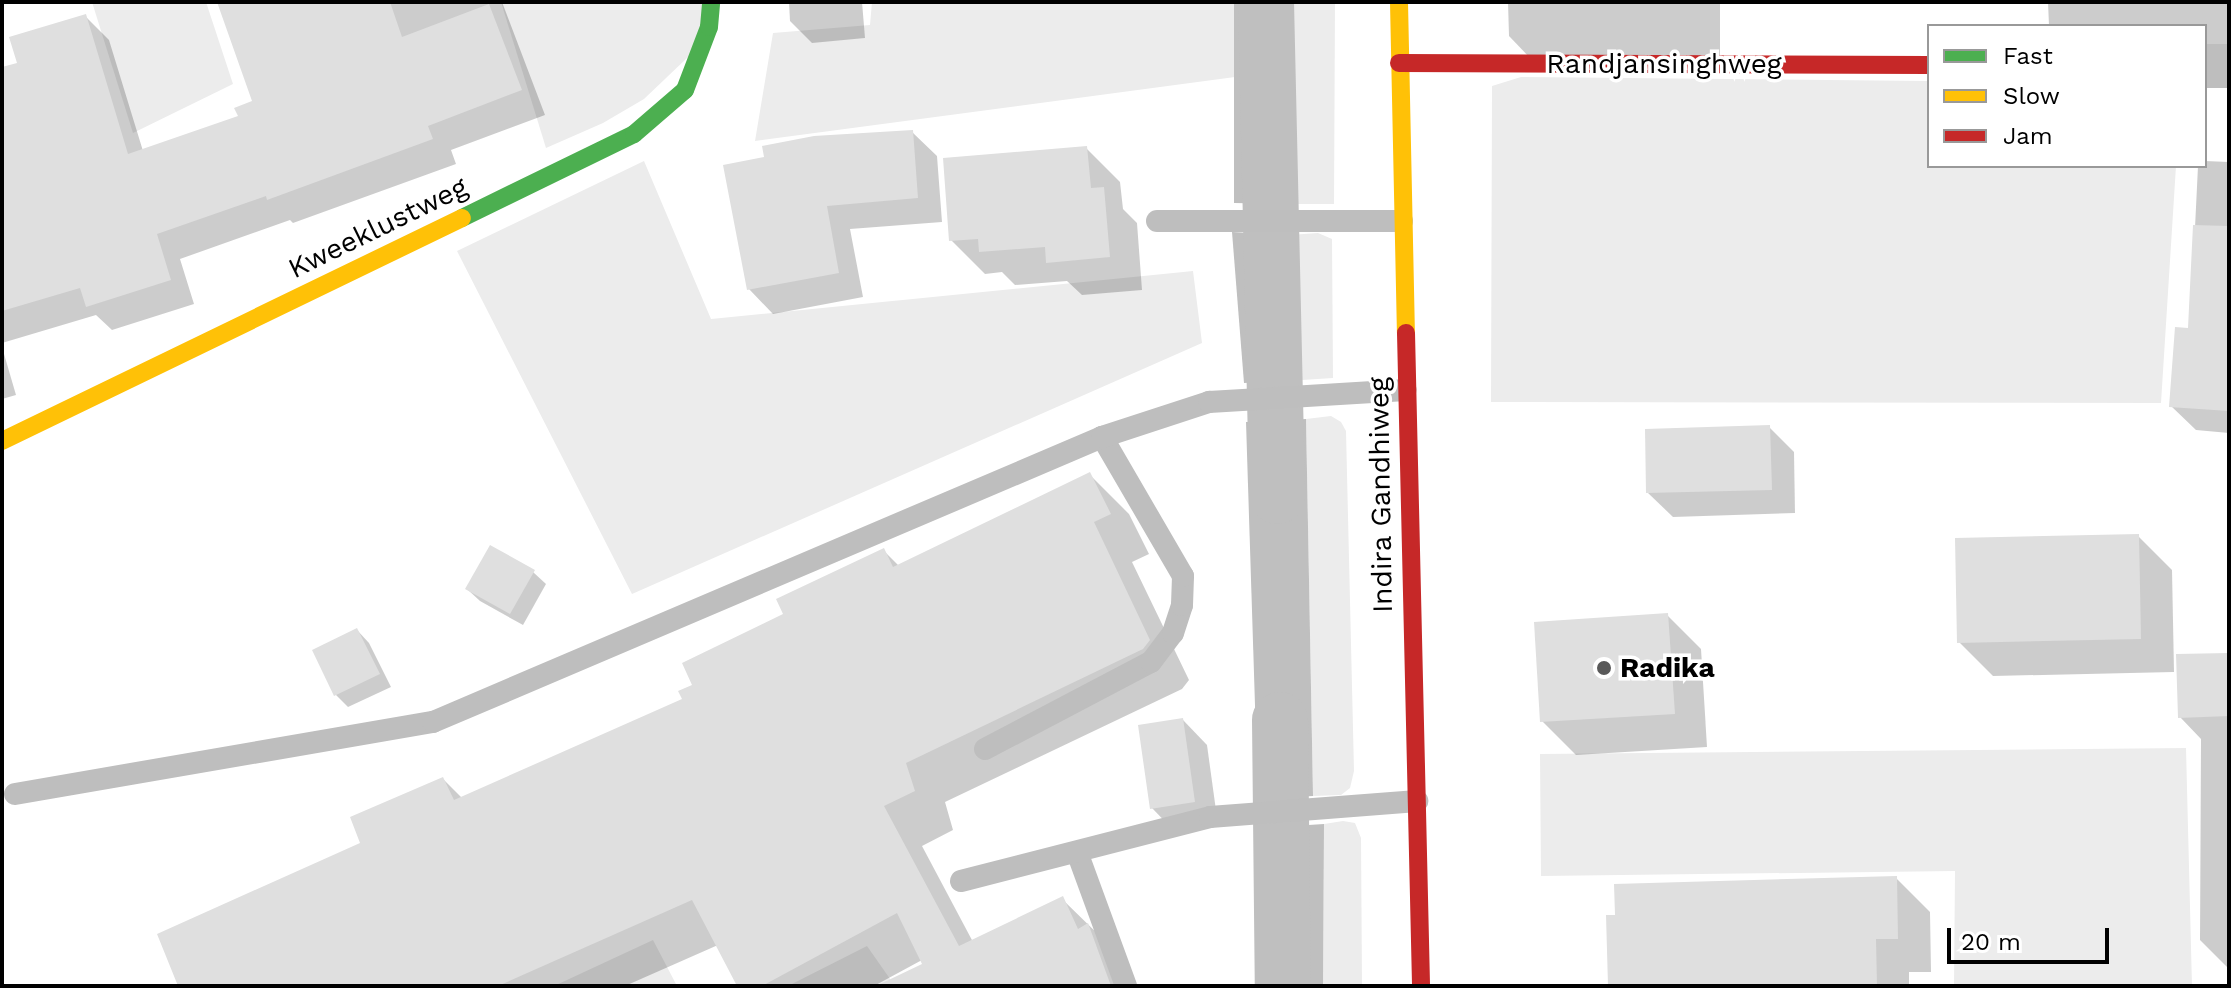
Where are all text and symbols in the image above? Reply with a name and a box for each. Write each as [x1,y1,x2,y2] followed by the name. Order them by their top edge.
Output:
[1927,24,2207,168] legend
[2003,42,2053,70] text: Fast
[1546,47,1782,81] street label: Randjansinghweg
[2003,82,2060,110] text: Slow
[2003,122,2053,150] text: Jam
[283,170,473,286] street label: Kweeklustweg
[1362,376,1400,614] street label: Indira Gandhiweg
[1620,651,1715,685] place label: Radika
[1595,659,1613,677] marker: Radika
[1951,912,2113,962] scale bar
[1961,928,2021,956] text: 20 m

